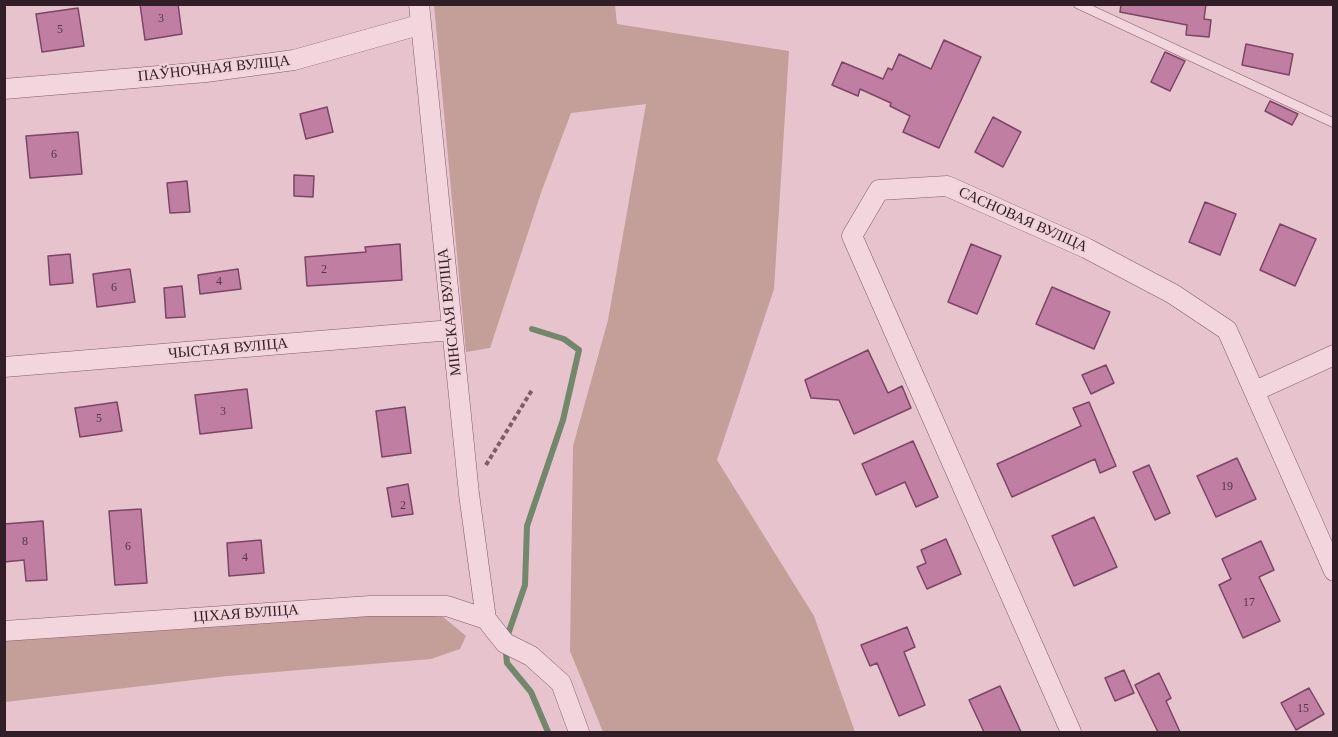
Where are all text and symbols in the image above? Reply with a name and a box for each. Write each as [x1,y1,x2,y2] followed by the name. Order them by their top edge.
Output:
[158,12,164,26] house number: 3
[57,23,63,37] house number: 5
[137,52,291,86] street label: ПАЎНОЧНАЯ ВУЛІЦА
[51,148,57,162] house number: 6
[956,183,1090,257] street label: САСНОВАЯ ВУЛІЦА
[434,247,466,377] street label: МІНСКАЯ ВУЛІЦА
[321,263,327,277] house number: 2
[216,275,222,289] house number: 4
[111,281,117,295] house number: 6
[167,335,289,363] street label: ЧЫСТАЯ ВУЛІЦА
[220,405,226,419] house number: 3
[96,412,102,426] house number: 5
[1221,480,1233,494] house number: 19
[400,499,406,513] house number: 2
[22,535,28,549] house number: 8
[125,540,131,554] house number: 6
[242,551,248,565] house number: 4
[1243,596,1255,610] house number: 17
[193,601,299,627] street label: ЦІХАЯ ВУЛІЦА
[1297,702,1309,716] house number: 15

